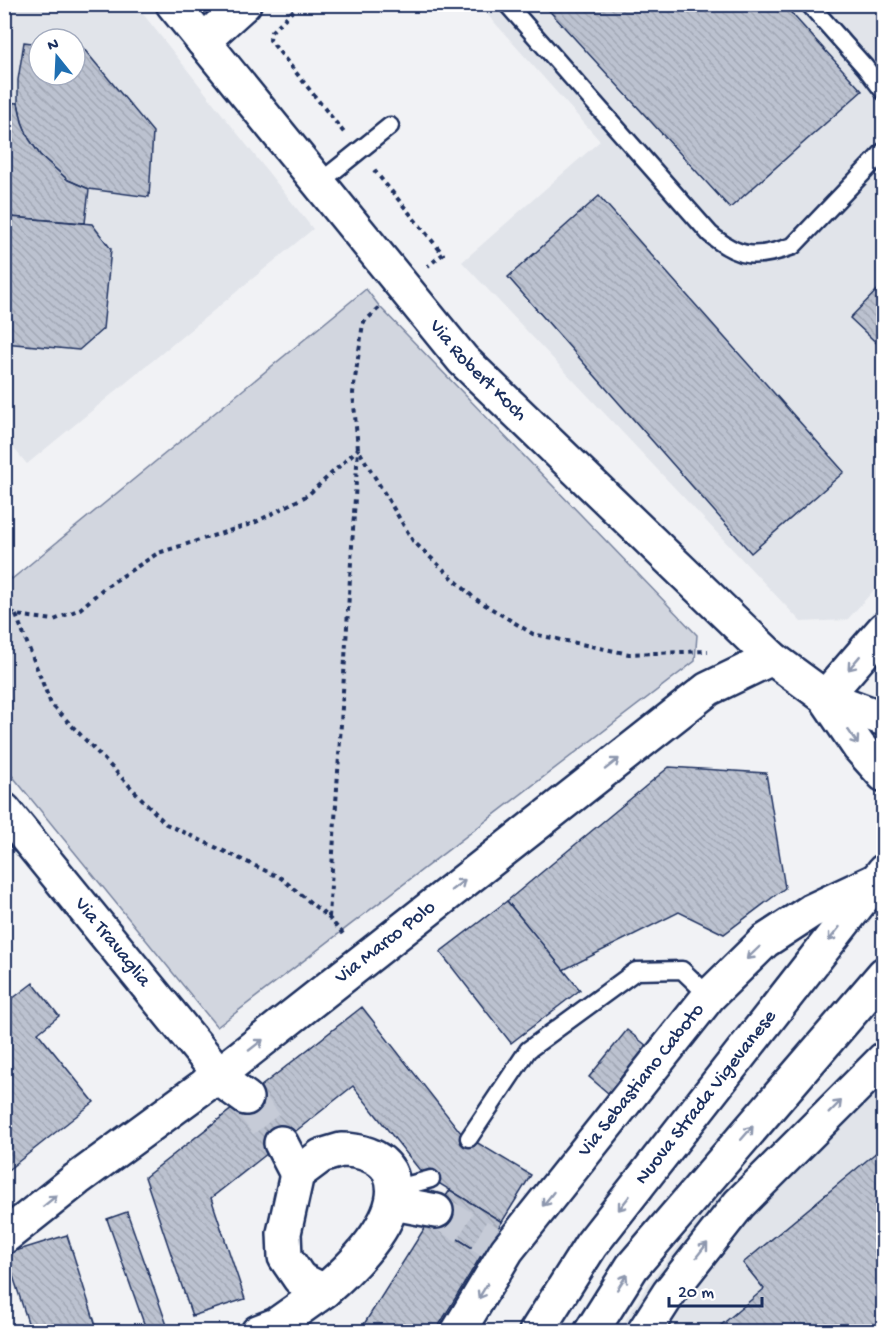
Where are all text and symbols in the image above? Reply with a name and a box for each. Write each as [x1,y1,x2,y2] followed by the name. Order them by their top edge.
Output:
[27,27,87,87] north arrow
[46,35,62,57] text: N
[423,315,532,427] street label: Via Robert Koch
[847,655,861,670] one-way arrow
[846,729,859,746] one-way arrow
[603,758,619,771] one-way arrow
[450,878,466,891] one-way arrow
[68,893,156,993] street label: Via Travaglia
[330,896,441,990] street label: Via Marco Polo
[828,925,841,941] one-way arrow
[746,946,761,960] one-way arrow
[573,999,710,1163] street label: Via Sebastiano Caboto
[631,1005,782,1190] street label: Nuova Strada Vigevanese
[247,1038,263,1051] one-way arrow
[828,1100,843,1115] one-way arrow
[740,1126,754,1141] one-way arrow
[541,1191,554,1207] one-way arrow
[42,1194,58,1207] one-way arrow
[617,1195,630,1211] one-way arrow
[696,1242,709,1258] one-way arrow
[669,1270,762,1308] scale bar
[617,1274,629,1291] one-way arrow
[476,1282,488,1299] one-way arrow
[678,1283,714,1304] text: 20 m

